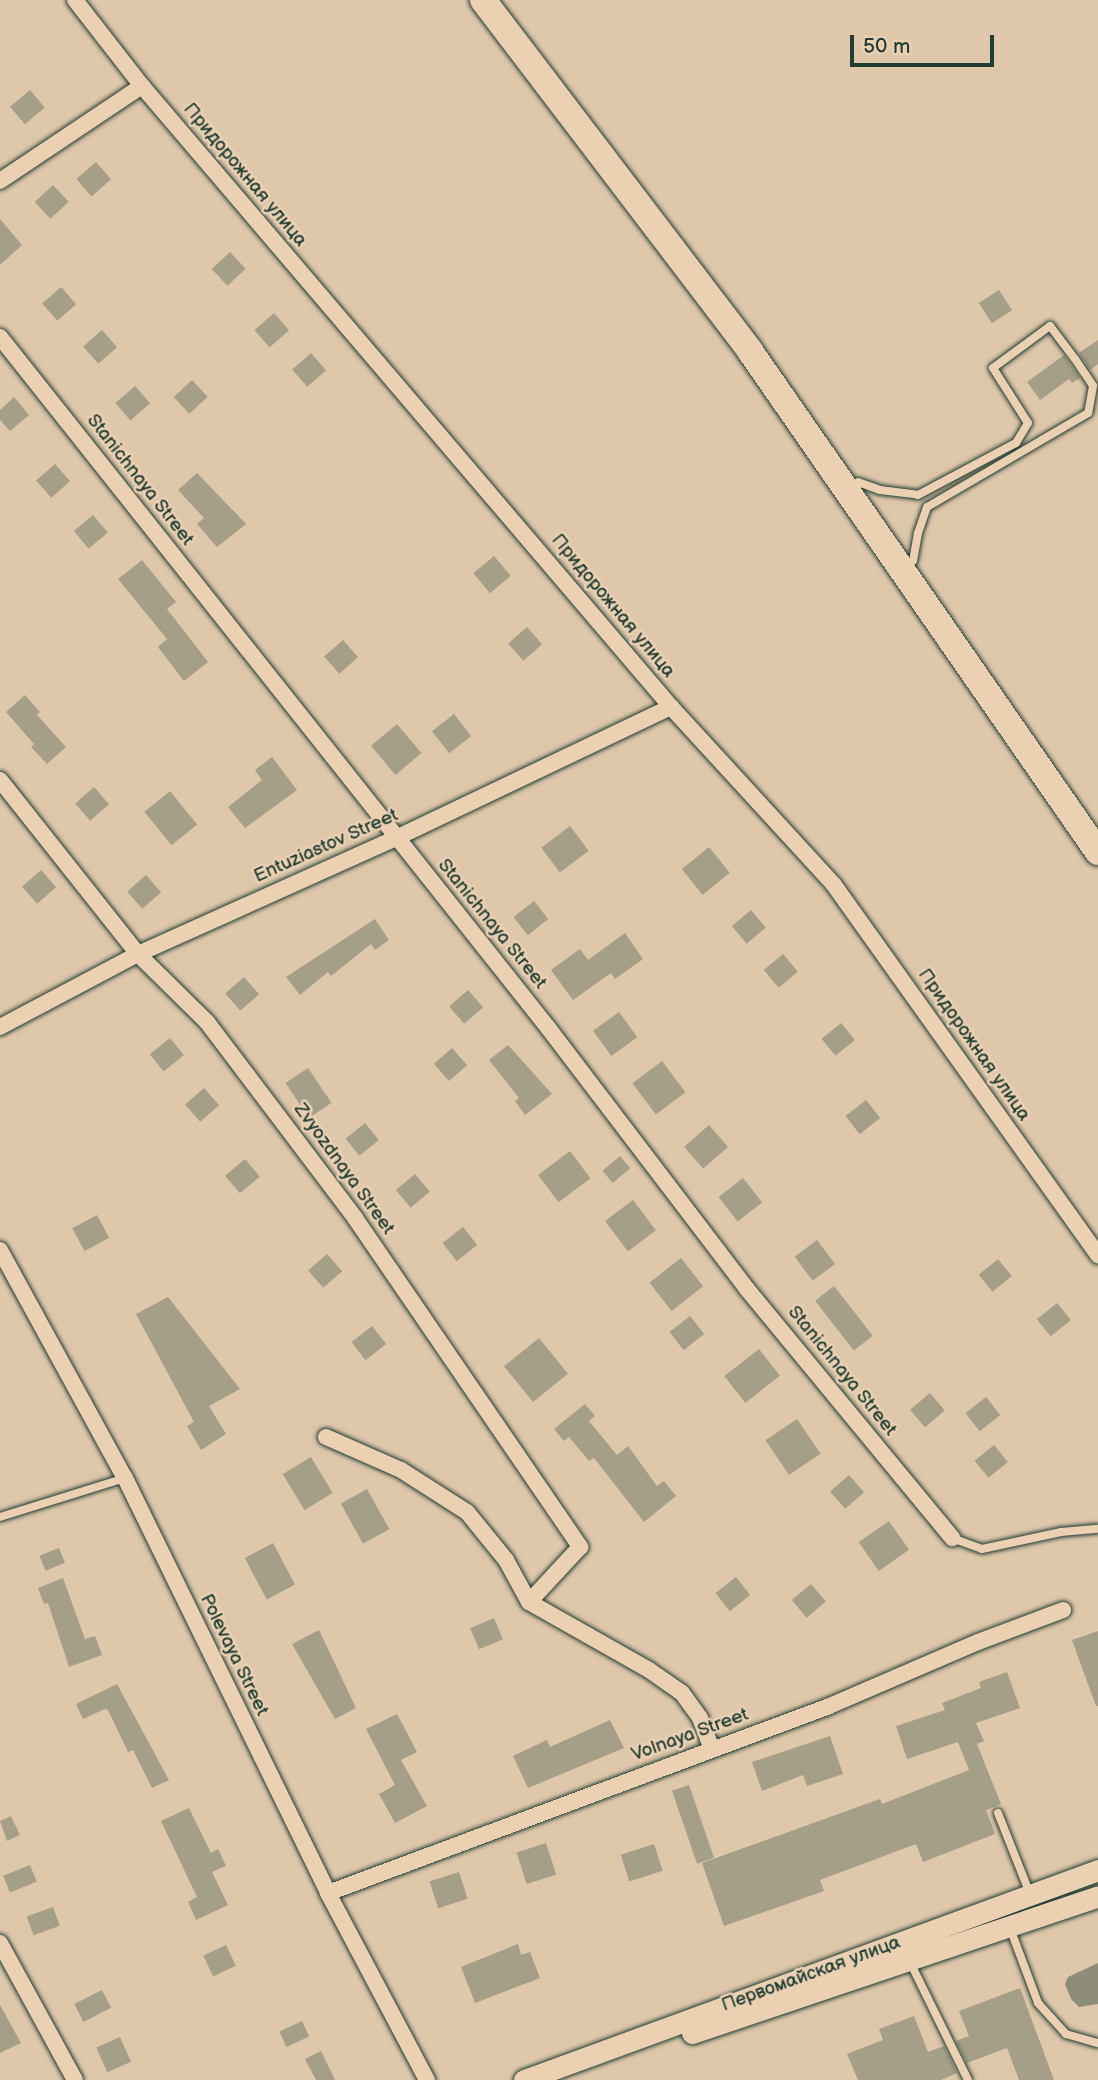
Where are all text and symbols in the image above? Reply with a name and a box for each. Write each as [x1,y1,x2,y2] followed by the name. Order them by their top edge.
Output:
[853,21,996,65] scale bar
[863,34,910,59] text: 50 m
[178,98,312,252] street label: Придорожная улица
[81,410,199,550] street label: Stanichnaya Street
[546,529,680,683] street label: Придорожная улица
[250,804,402,888] street label: Entuziastov Street
[433,854,551,994] street label: Stanichnaya Street
[913,964,1035,1126] street label: Придорожная улица
[289,1099,399,1239] street label: Zvyozdnaya Street
[783,1301,901,1441] street label: Stanichnaya Street
[195,1590,273,1720] street label: Polevaya Street
[628,1703,752,1767] street label: Volnaya Street
[718,1931,904,2017] street label: Первомайская улица

